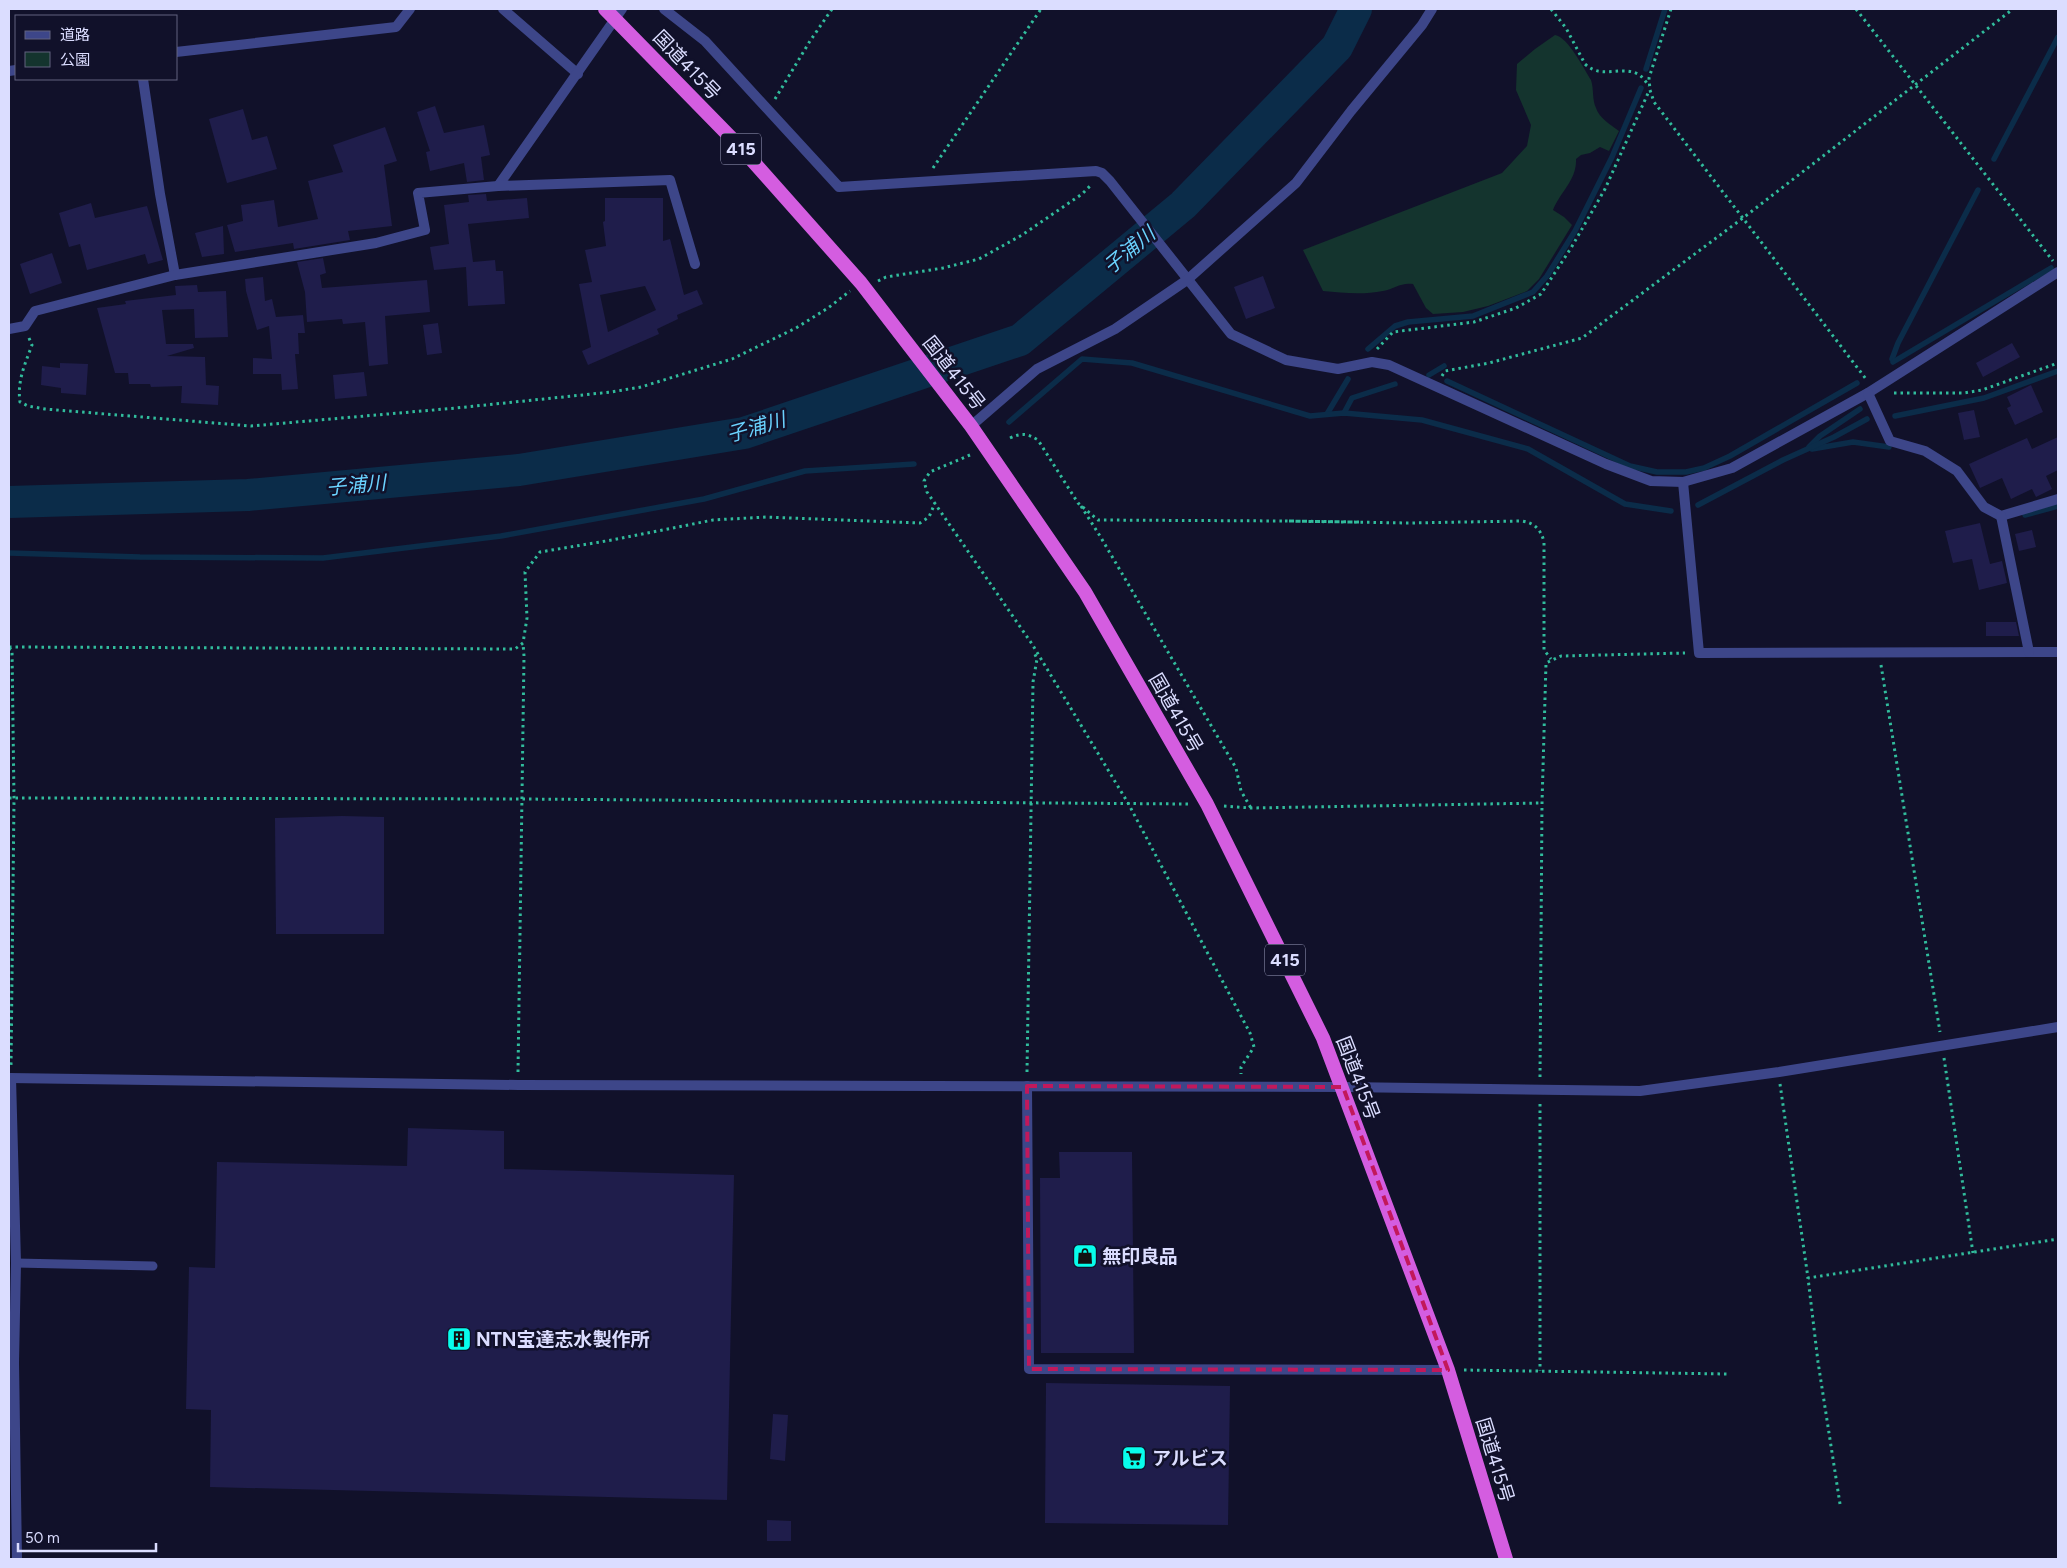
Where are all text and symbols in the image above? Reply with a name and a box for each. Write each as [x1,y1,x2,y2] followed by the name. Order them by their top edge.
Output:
[15,15,178,80] legend
[60,26,90,44] text: 道路
[648,26,726,104] street label: 国道415号
[60,51,90,69] text: 公園
[721,134,761,164] road number: 415
[1098,220,1161,278] water label: 子浦川
[918,331,990,415] street label: 国道415号
[724,407,790,447] water label: 子浦川
[325,470,389,500] water label: 子浦川
[1144,669,1208,757] street label: 国道415号
[1265,944,1305,976] road number: 415
[1332,1033,1384,1123] street label: 国道415号
[1072,1243,1098,1269] shop icon: 無印良品
[1102,1245,1178,1268] place label: 無印良品
[446,1326,472,1352] building icon: NTN宝達志水製作所
[476,1328,649,1351] place label: NTN宝達志水製作所
[1471,1415,1519,1505] street label: 国道415号
[1121,1445,1147,1471] supermarket icon: アルビス
[1152,1447,1228,1470] place label: アルビス
[18,1520,155,1552] scale bar
[25,1529,60,1547] text: 50 m

